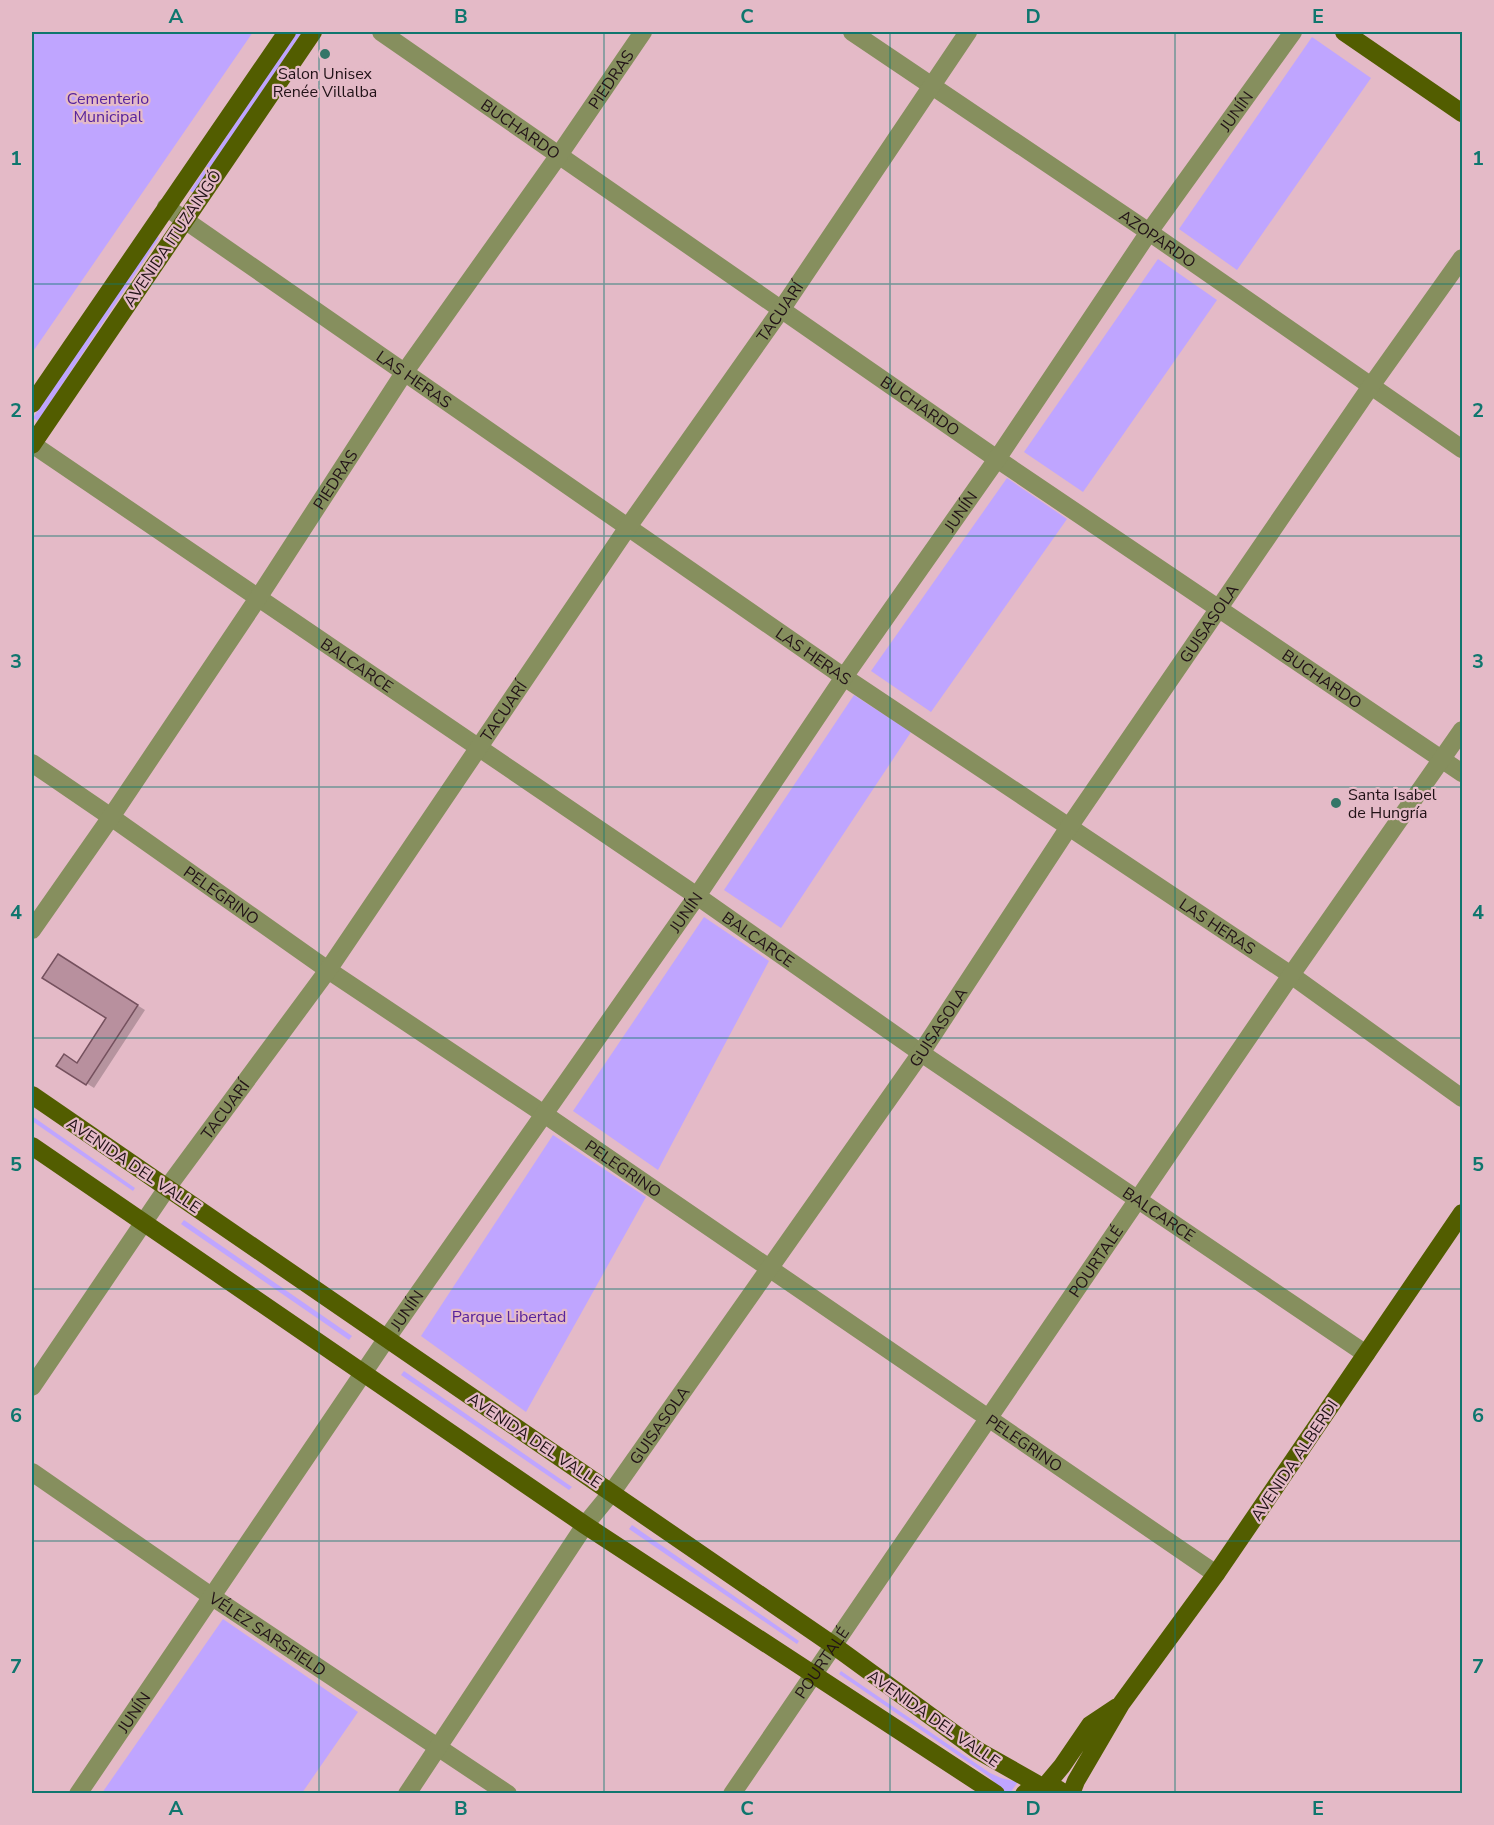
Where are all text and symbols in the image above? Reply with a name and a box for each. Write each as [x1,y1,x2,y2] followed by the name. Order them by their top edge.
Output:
[169,3,184,30] text: A
[454,3,468,30] text: B
[740,3,754,30] text: C
[1025,3,1041,30] text: D
[1312,3,1324,30] text: E
[583,46,640,114] street label: PIEDRAS
[318,47,332,61] marker: Salon Unisex Renée Villalba
[273,63,377,103] place label: Salon Unisex Renée Villalba
[1214,87,1259,137] street label: JUNÍN
[67,88,149,128] park label: Cementerio Municipal
[476,94,564,165] street label: BUCHARDO
[10,145,22,172] text: 1
[1472,145,1484,172] text: 1
[119,166,227,311] street label: AVENIDA ITUZAINGÓ
[1115,205,1200,273] street label: AZOPARDO
[752,277,810,347] street label: TACUARÍ
[371,346,456,414] street label: LAS HERAS
[875,371,964,442] street label: BUCHARDO
[10,397,22,424] text: 2
[1472,397,1484,424] text: 2
[308,446,363,514] street label: PIEDRAS
[939,487,983,537] street label: JUNÍN
[1175,580,1244,668] street label: GUISASOLA
[771,623,855,691] street label: LAS HERAS
[316,633,397,698] street label: BALCARCE
[1277,645,1366,714] street label: BUCHARDO
[10,648,22,675] text: 3
[1472,648,1484,675] text: 3
[476,676,533,746] street label: TACUARÍ
[1348,784,1437,824] place label: Santa Isabel de Hungría
[1329,796,1343,810] marker: Santa Isabel de Hungría
[179,861,263,930] street label: PELEGRINO
[664,888,708,938] street label: JUNÍN
[1175,894,1260,960] street label: LAS HERAS
[10,899,22,926] text: 4
[1472,899,1484,926] text: 4
[717,907,798,973] street label: BALCARCE
[904,983,973,1072] street label: GUISASOLA
[196,1075,256,1144] street label: TACUARÍ
[62,1113,205,1219] street label: AVENIDA DEL VALLE
[580,1135,665,1203] street label: PELEGRINO
[10,1151,22,1178] text: 5
[1472,1151,1484,1178] text: 5
[1118,1182,1199,1247] street label: BALCARCE
[1064,1222,1129,1302] street label: POURTALÉ
[385,1286,429,1336] street label: JUNÍN
[452,1306,566,1328] park label: Parque Libertad
[625,1382,695,1469] street label: GUISASOLA
[463,1388,606,1494] street label: AVENIDA DEL VALLE
[1246,1396,1344,1525] street label: AVENIDA ALBERDI
[10,1402,22,1429] text: 6
[1472,1402,1484,1429] text: 6
[981,1410,1066,1478] street label: PELEGRINO
[203,1587,330,1682] street label: VÉLEZ SARSFIELD
[790,1623,855,1703] street label: POURTALÉ
[10,1653,22,1680] text: 7
[1472,1653,1484,1680] text: 7
[863,1665,1004,1773] street label: AVENIDA DEL VALLE
[112,1688,156,1738] street label: JUNÍN
[169,1795,184,1822] text: A
[454,1795,468,1822] text: B
[740,1795,754,1822] text: C
[1025,1795,1041,1822] text: D
[1312,1795,1324,1822] text: E

